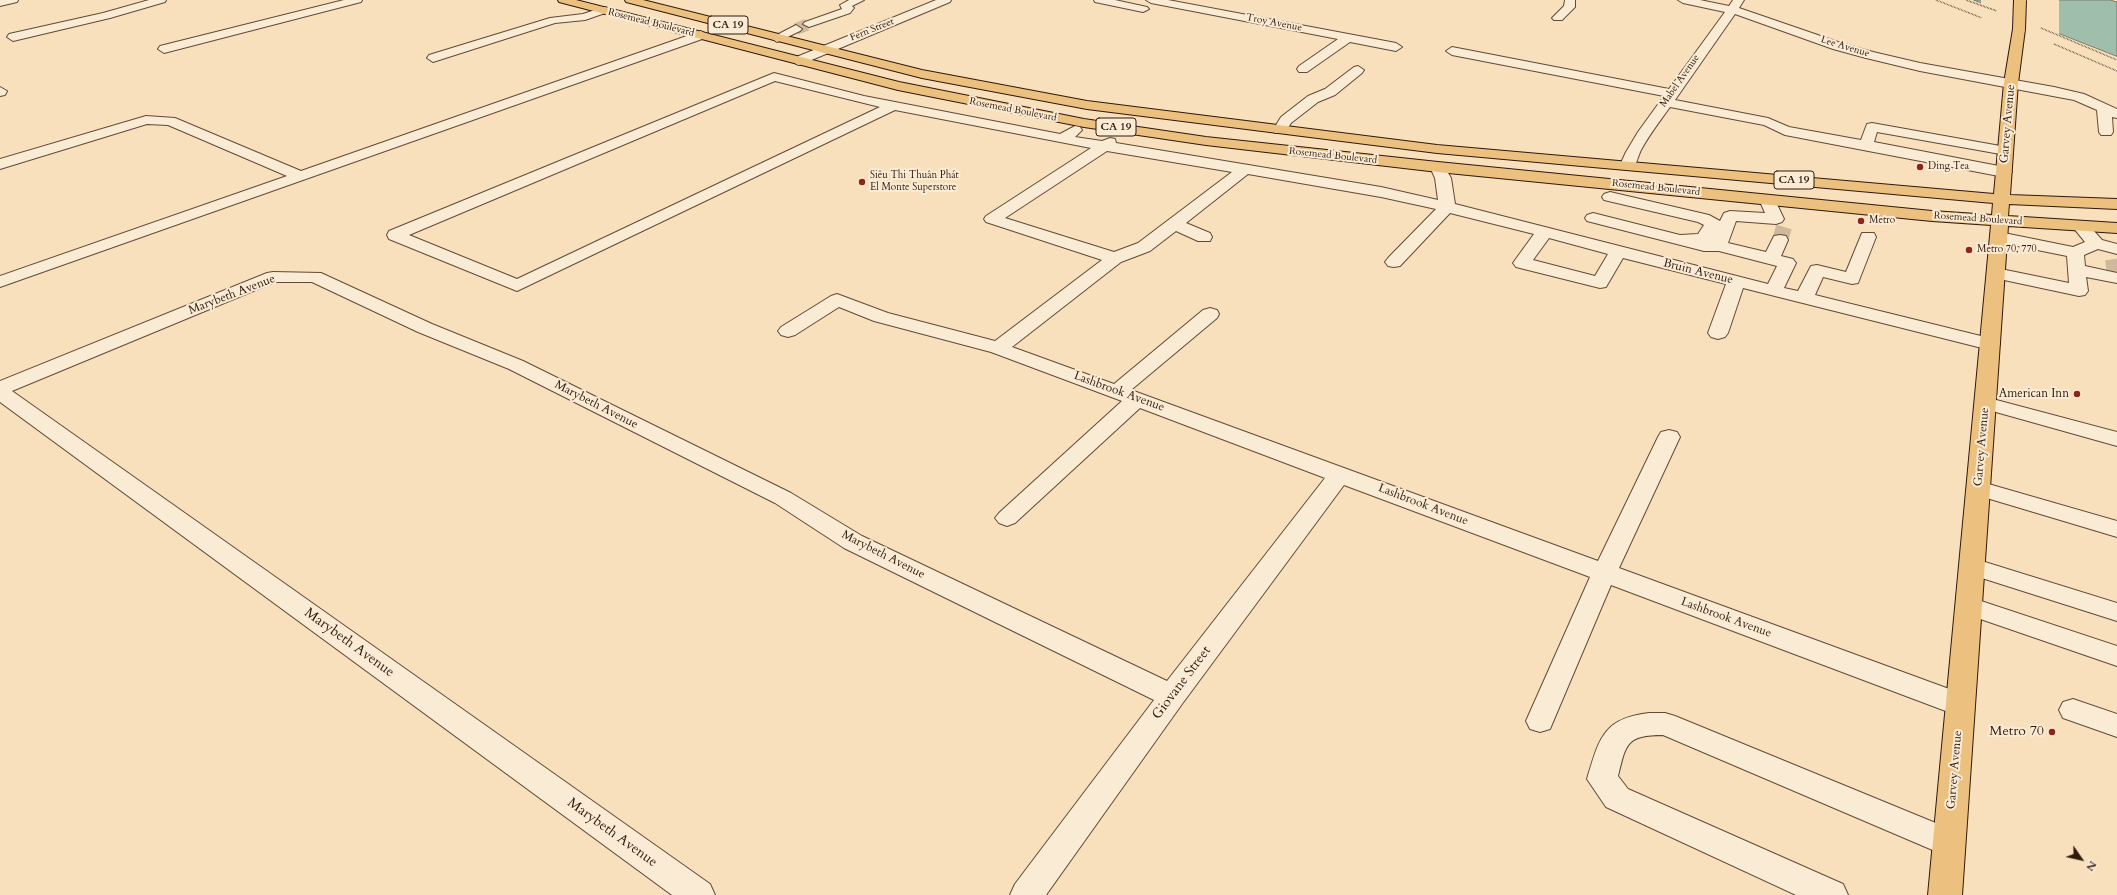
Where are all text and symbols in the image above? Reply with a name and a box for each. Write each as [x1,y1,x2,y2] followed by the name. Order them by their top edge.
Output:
[607,6,695,40] street label: Rosemead Boulevard
[1245,12,1303,34] street label: Troy Avenue
[708,16,748,34] road number: CA 19
[848,16,896,44] street label: Fern Street
[1819,34,1871,60] street label: Lee Avenue
[1658,52,1702,110] street label: Mabel Avenue
[1997,84,2019,164] street label: Garvey Avenue
[968,96,1058,124] street label: Rosemead Boulevard
[1096,118,1136,136] road number: CA 19
[1288,145,1378,167] street label: Rosemead Boulevard
[1928,161,1969,173] place label: Ding Tea
[1915,162,1925,172] marker: Ding Tea
[870,170,959,194] place label: Siêu Thi Thuân Phát El Monte Superstore
[1774,171,1814,189] road number: CA 19
[857,177,867,187] marker: Siêu Thi Thuân Phát El Monte Superstore
[1611,177,1701,199] street label: Rosemead Boulevard
[1933,210,2023,228] street label: Rosemead Boulevard
[1869,215,1895,227] place label: Metro
[1856,216,1866,226] marker: Metro
[1977,244,2037,256] place label: Metro 70, 770
[1964,245,1974,255] marker: Metro 70, 770
[1662,256,1734,288] street label: Bruin Avenue
[187,272,277,318] street label: Marybeth Avenue
[1072,369,1166,415] street label: Lashbrook Avenue
[552,378,640,432] street label: Marybeth Avenue
[1999,387,2069,401] place label: American Inn
[2072,389,2082,399] marker: American Inn
[1971,407,1993,487] street label: Garvey Avenue
[1376,481,1470,529] street label: Lashbrook Avenue
[839,528,927,582] street label: Marybeth Avenue
[1679,595,1773,641] street label: Lashbrook Avenue
[301,605,397,681] street label: Marybeth Avenue
[1149,643,1215,723] street label: Giovane Street
[1989,724,2044,740] place label: Metro 70
[2047,727,2057,737] marker: Metro 70
[1944,730,1966,810] street label: Garvey Avenue
[564,795,660,871] street label: Marybeth Avenue
[2061,839,2101,879] north arrow
[2082,858,2100,874] text: N

